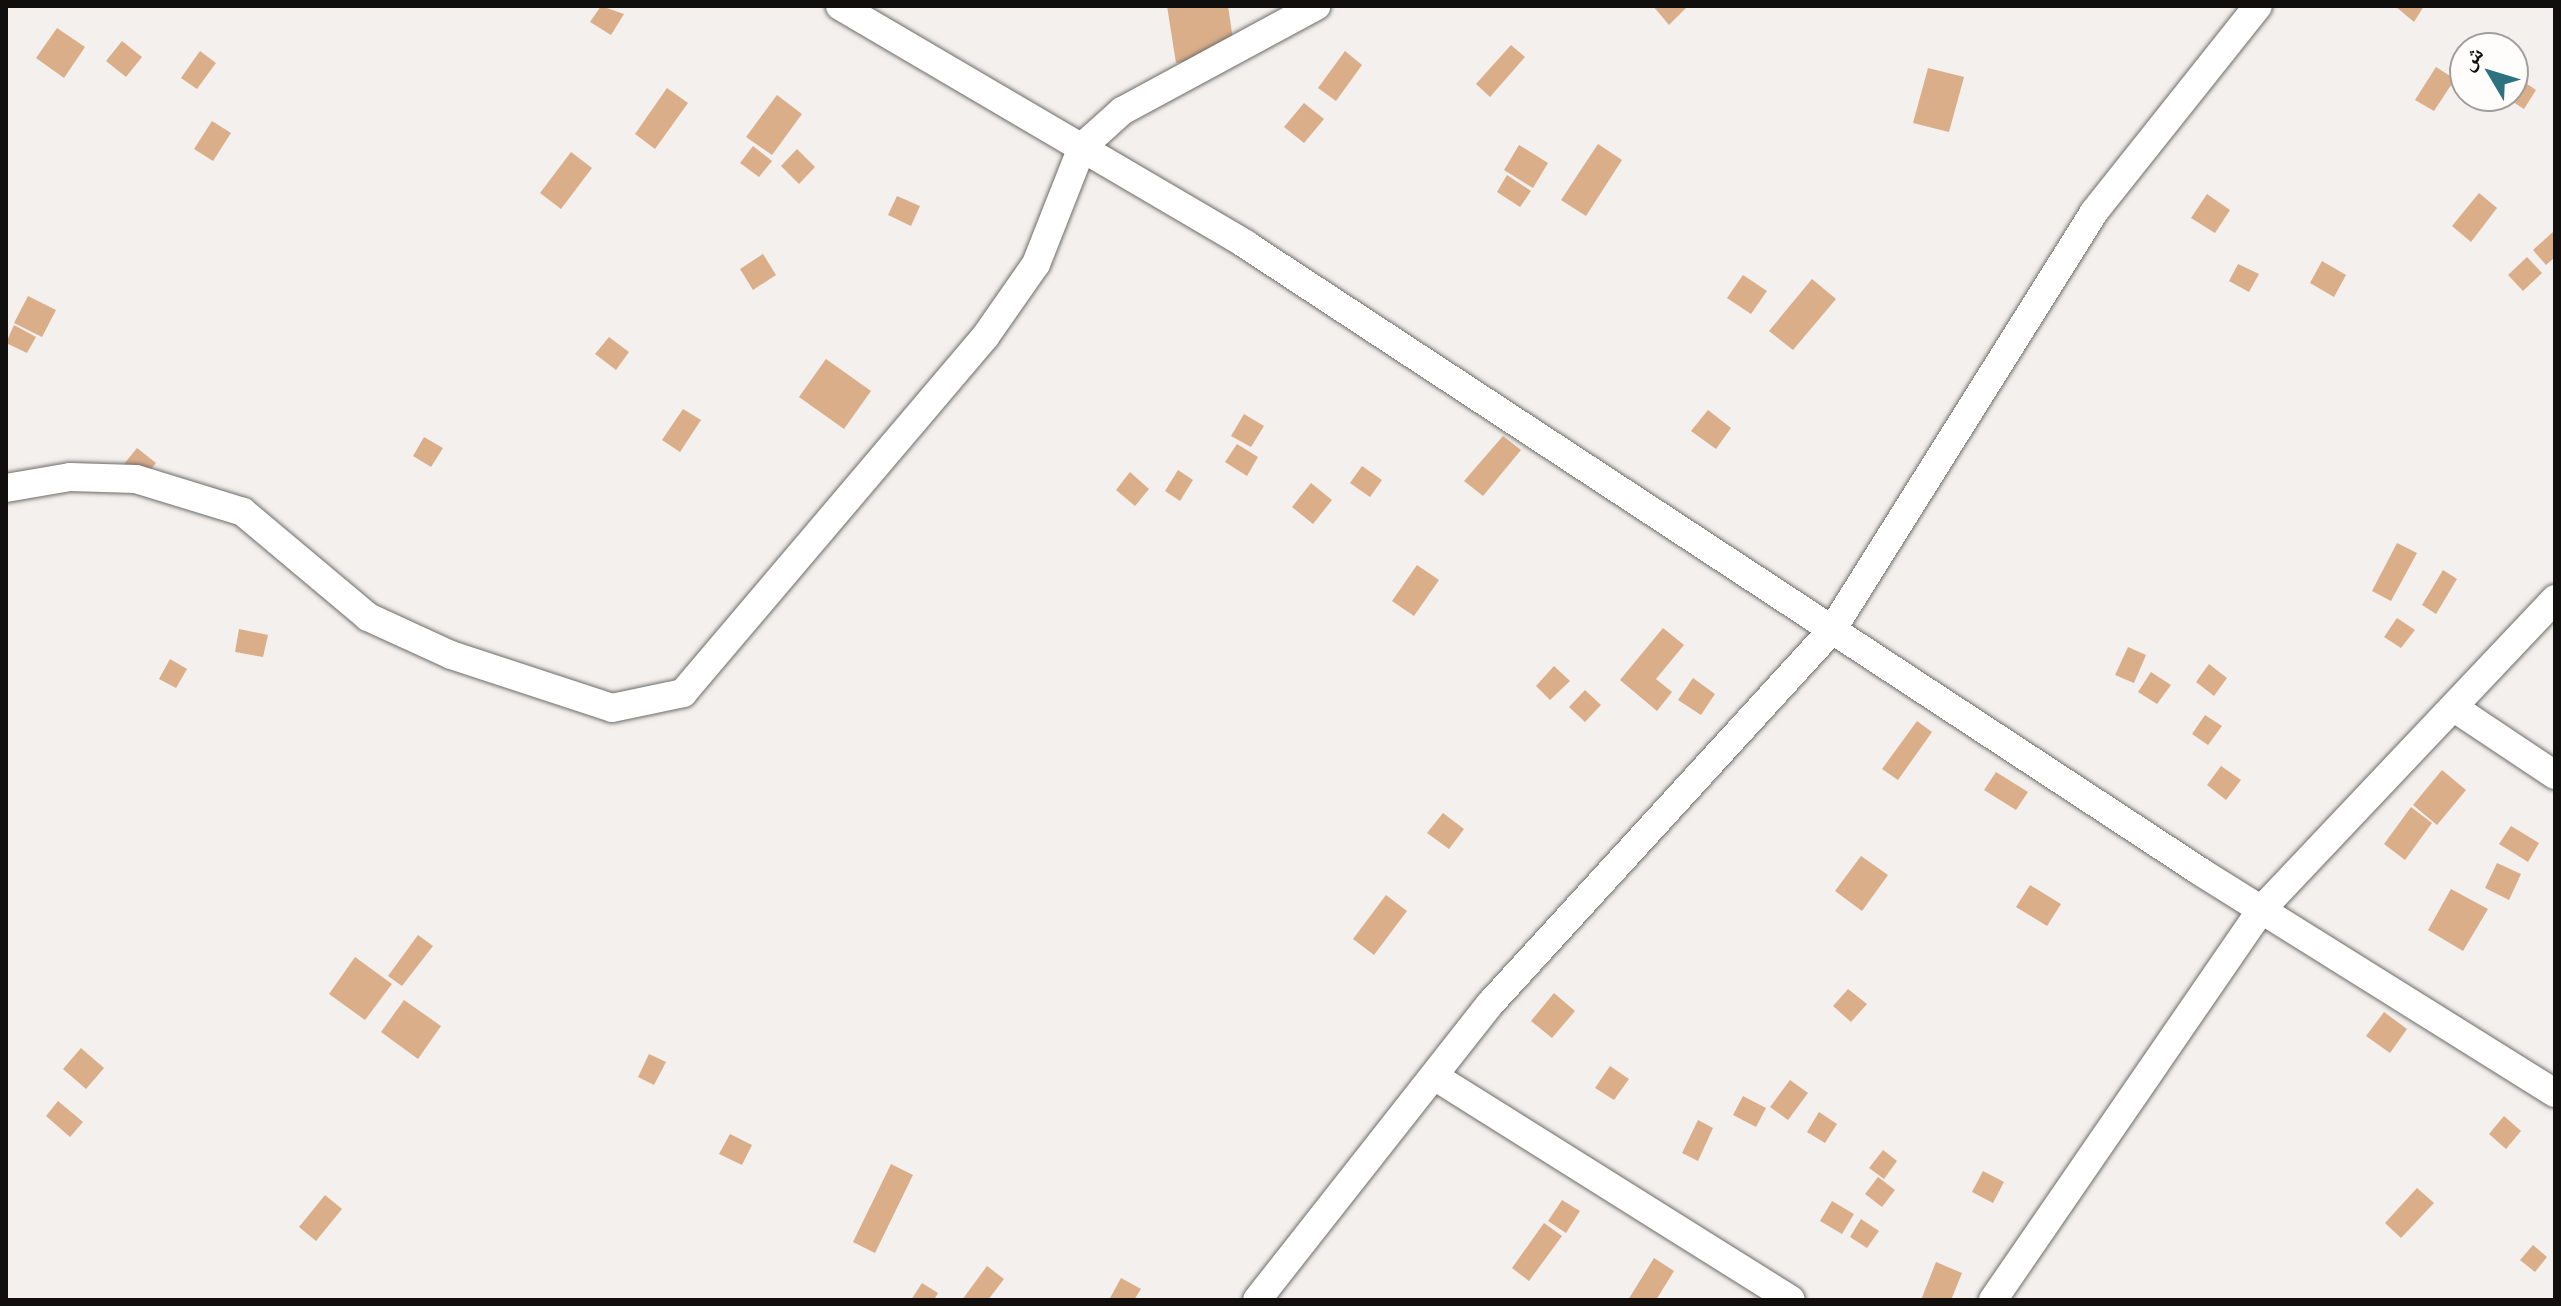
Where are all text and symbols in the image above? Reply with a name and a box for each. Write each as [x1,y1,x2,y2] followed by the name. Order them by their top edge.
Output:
[2449,32,2529,112] north arrow
[2453,40,2490,76] text: ش

